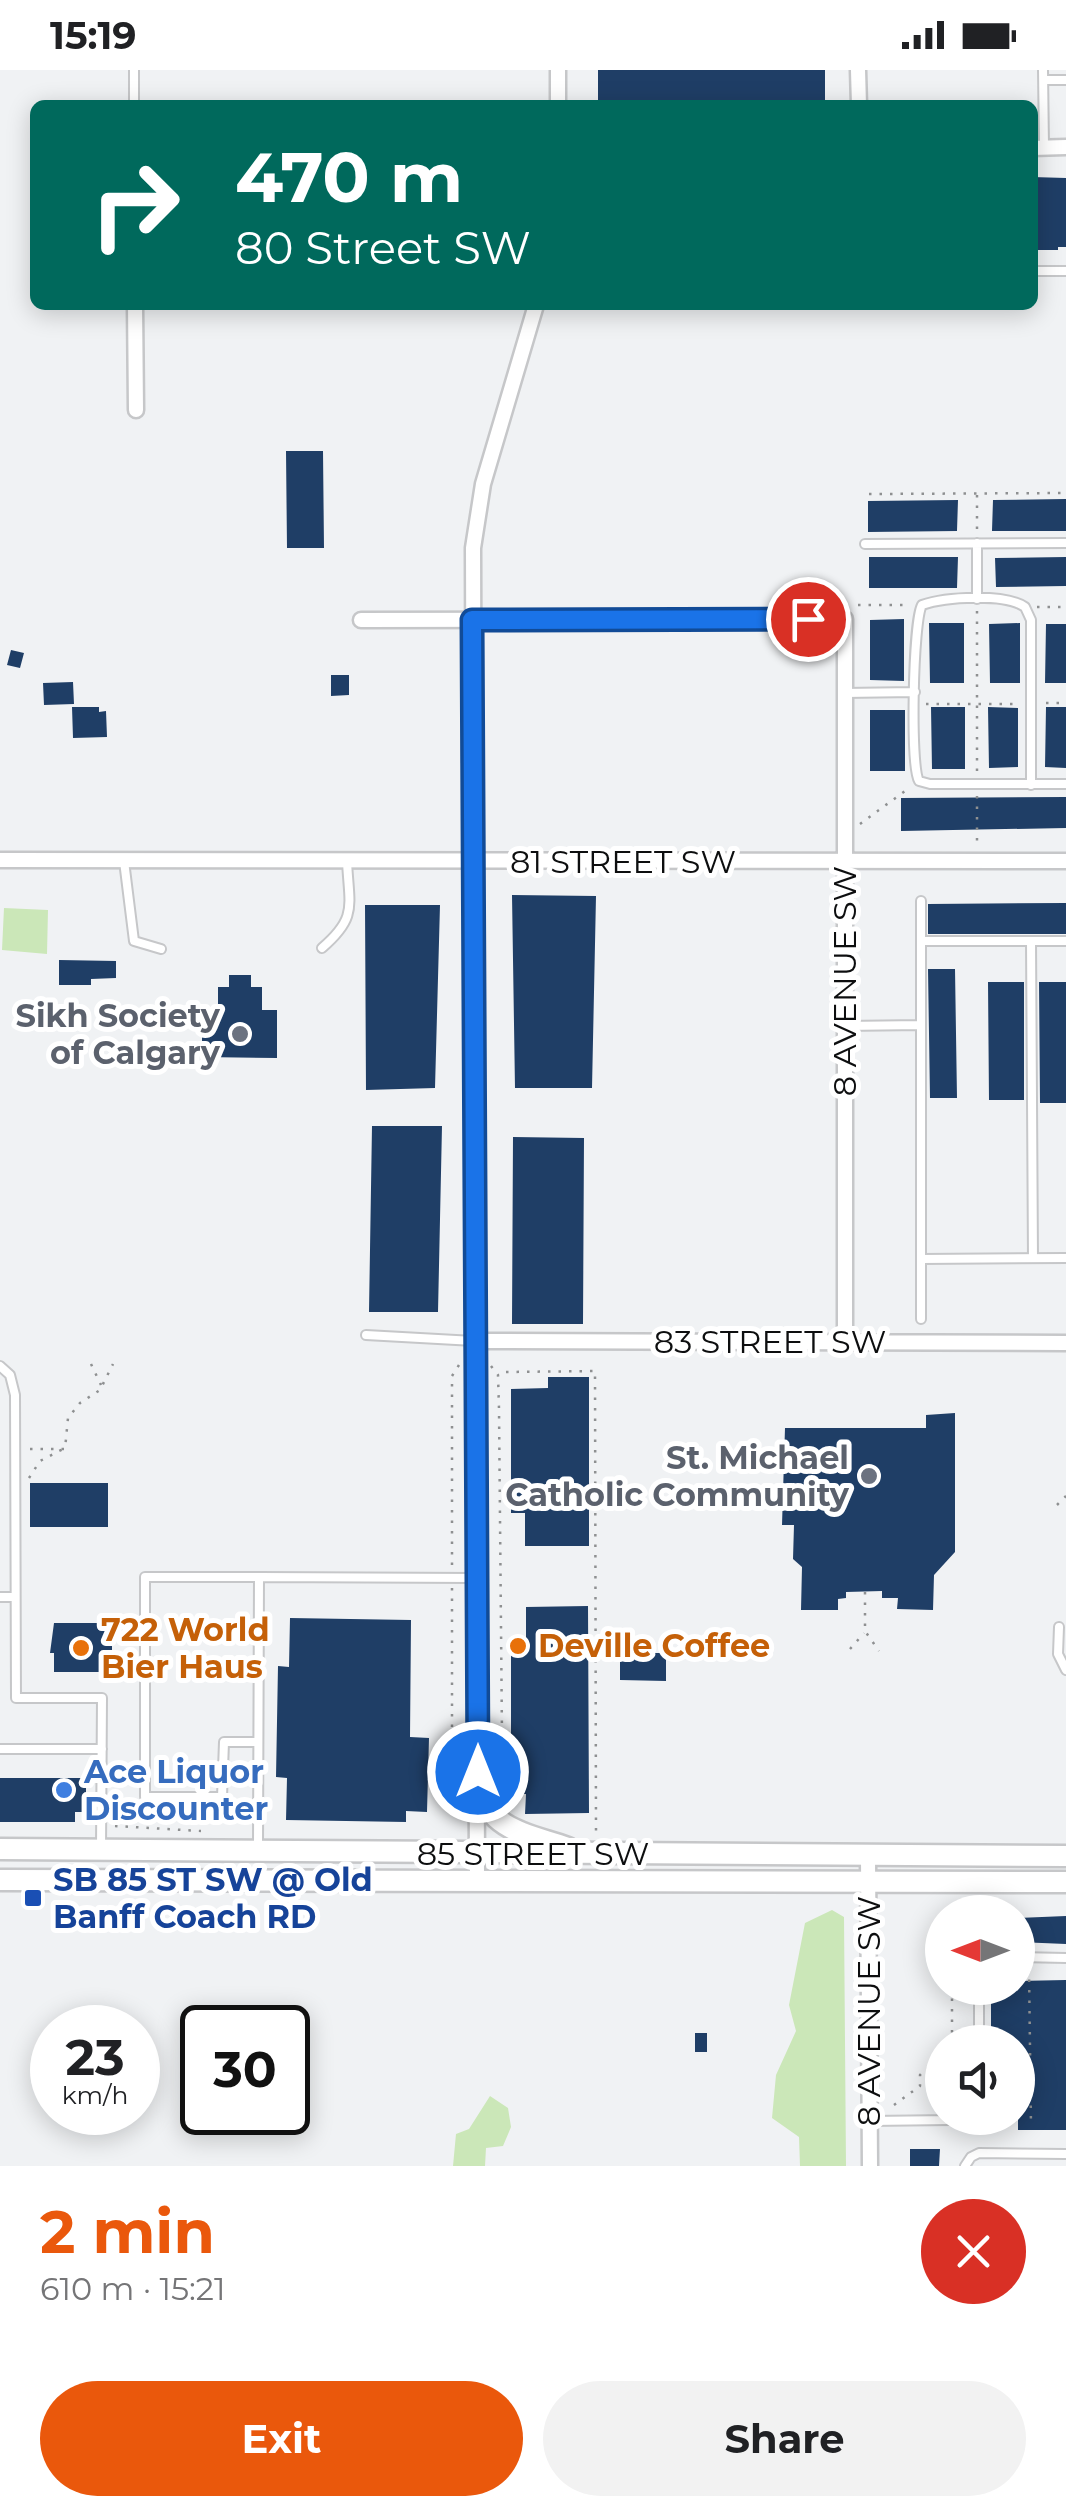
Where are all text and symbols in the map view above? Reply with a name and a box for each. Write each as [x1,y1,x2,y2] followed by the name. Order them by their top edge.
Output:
[50,12,137,59] text: 15:19
[235,134,463,220] text: 470 m
[70,140,200,270] icon: right
[235,220,531,275] text: 80 Street SW
[766,577,851,662] pin
[781,592,836,647] icon: arrive
[510,842,736,881] street label: 81 STREET SW
[825,866,864,1096] street label: 8 AVENUE SW
[16,996,221,1072] place label: Sikh Society of Calgary
[229,1023,251,1045] marker: Sikh Society of Calgary
[654,1322,886,1361] street label: 83 STREET SW
[505,1438,850,1514] place label: St. Michael Catholic Community
[858,1465,880,1487] marker: St. Michael Catholic Community
[101,1610,270,1686] place label: 722 World Bier Haus
[538,1626,770,1665] place label: Deville Coffee
[507,1635,529,1657] marker: Deville Coffee
[70,1637,92,1659] marker: 722 World Bier Haus
[426,1720,530,1824] position arrow
[83,1752,268,1828] place label: Ace Liquor Discounter
[53,1779,75,1801] marker: Ace Liquor Discounter
[417,1834,649,1873] street label: 85 STREET SW
[53,1860,373,1936] place label: SB 85 ST SW @ Old Banff Coach RD
[22,1887,44,1909] marker: SB 85 ST SW @ Old Banff Coach RD
[925,1895,1035,2005] north arrow
[925,1895,1035,2135] map controls
[849,1896,888,2126] street label: 8 AVENUE SW
[180,2005,310,2135] speed limit sign: 30
[925,2025,1035,2135] button: sound
[65,2027,125,2088] text: 23
[62,2080,128,2110] text: km/h
[40,2195,215,2268] text: 2 min
[921,2199,1026,2304] button: close
[40,2269,226,2308] text: 610 m · 15:21
[40,2381,523,2496] button: Exit
[543,2381,1026,2496] button: Share

